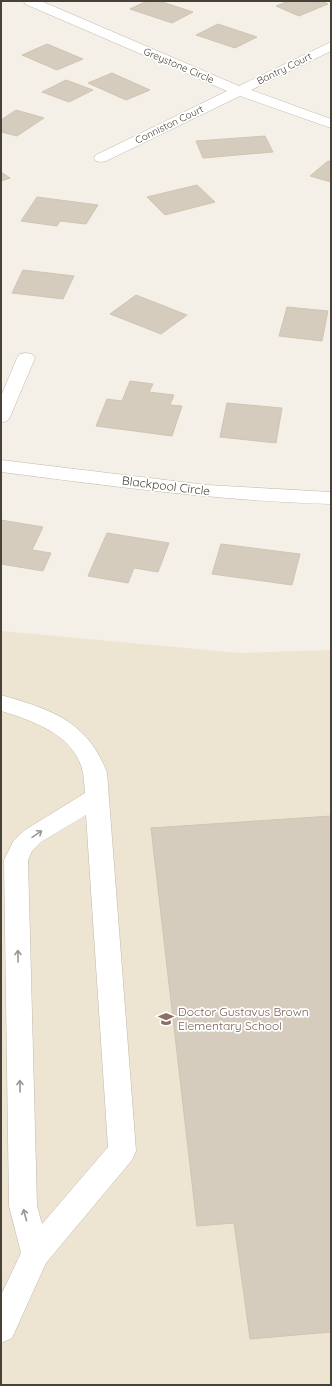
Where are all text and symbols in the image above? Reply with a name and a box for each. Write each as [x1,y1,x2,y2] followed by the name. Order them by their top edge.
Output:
[142,45,216,86] street label: Greystone Circle
[255,49,314,87] street label: Bantry Court
[133,102,206,147] street label: Conniston Court
[121,473,211,498] street label: Blackpool Circle
[31,830,42,838] one-way arrow
[14,950,21,963] one-way arrow
[178,1004,309,1033] place label: Doctor Gustavus Brown Elementary School
[157,1010,175,1028] school or university icon: Doctor Gustavus Brown Elementary School
[17,1080,24,1093] one-way arrow
[21,1209,29,1222] one-way arrow

